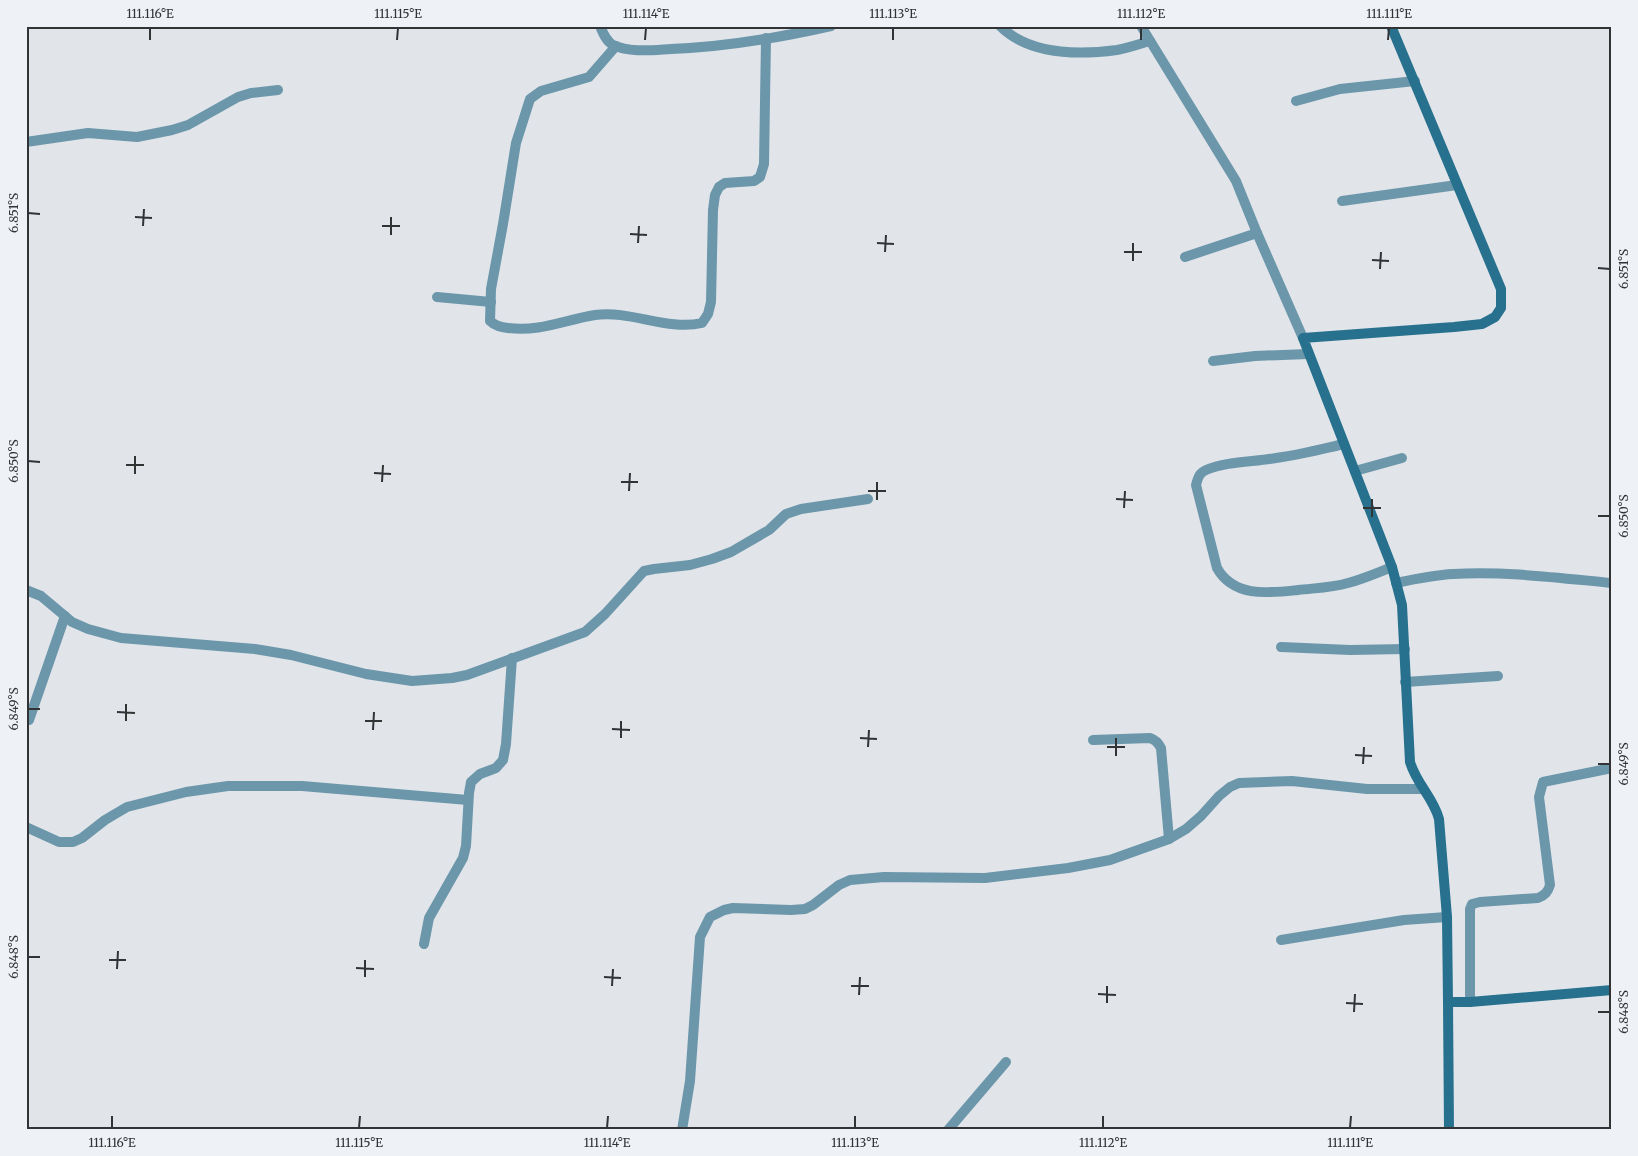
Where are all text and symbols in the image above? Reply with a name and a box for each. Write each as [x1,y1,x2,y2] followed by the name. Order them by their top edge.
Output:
[126,6,174,21] text: 111.116°E
[374,6,422,21] text: 111.115°E
[623,6,670,21] text: 111.114°E
[869,6,917,21] text: 111.113°E
[1117,6,1165,21] text: 111.112°E
[1366,6,1412,21] text: 111.111°E
[6,193,21,233] text: 6.851°S
[1616,249,1631,289] text: 6.851°S
[6,439,21,483] text: 6.850°S
[1616,494,1631,538] text: 6.850°S
[6,687,21,731] text: 6.849°S
[1616,742,1631,786] text: 6.849°S
[6,935,21,979] text: 6.848°S
[1616,990,1631,1034] text: 6.848°S
[88,1135,136,1150] text: 111.116°E
[335,1135,383,1150] text: 111.115°E
[584,1135,631,1150] text: 111.114°E
[831,1135,879,1150] text: 111.113°E
[1079,1135,1127,1150] text: 111.112°E
[1327,1135,1373,1150] text: 111.111°E

